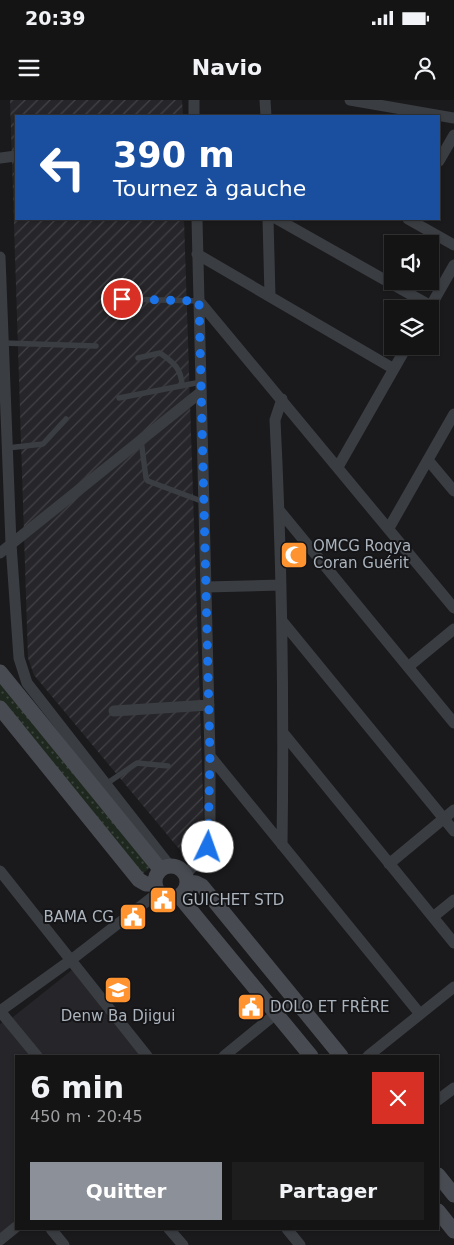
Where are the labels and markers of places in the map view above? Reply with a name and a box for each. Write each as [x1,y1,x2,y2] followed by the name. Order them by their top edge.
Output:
[101,278,143,320] pin
[313,537,411,572] place label: OMCG Roqya Coran Guérit
[279,540,309,570] mosque icon: OMCG Roqya Coran Guérit
[148,885,178,915] public building icon: GUICHET STD
[182,891,284,909] place label: GUICHET STD
[118,902,148,932] public building icon: BAMA CG
[43,908,114,926] place label: BAMA CG
[103,975,133,1005] school or university icon: Denw Ba Djigui
[236,992,266,1022] public building icon: DOLO ET FRÈRE
[270,997,390,1016] place label: DOLO ET FRÈRE
[61,1007,175,1025] place label: Denw Ba Djigui

